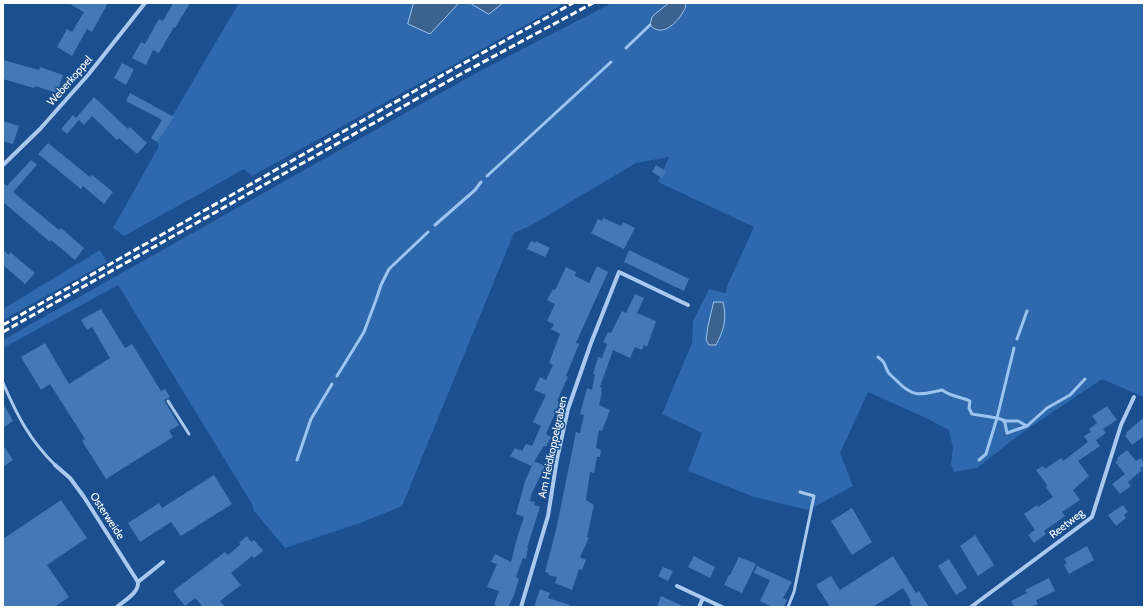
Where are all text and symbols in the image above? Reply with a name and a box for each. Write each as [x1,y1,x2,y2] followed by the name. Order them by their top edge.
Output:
[45,53,95,109] street label: Weberkoppel
[536,395,570,499] street label: Am Heidkoppelgraben
[87,490,127,542] street label: Osterweide
[1047,506,1087,542] street label: Reetweg

